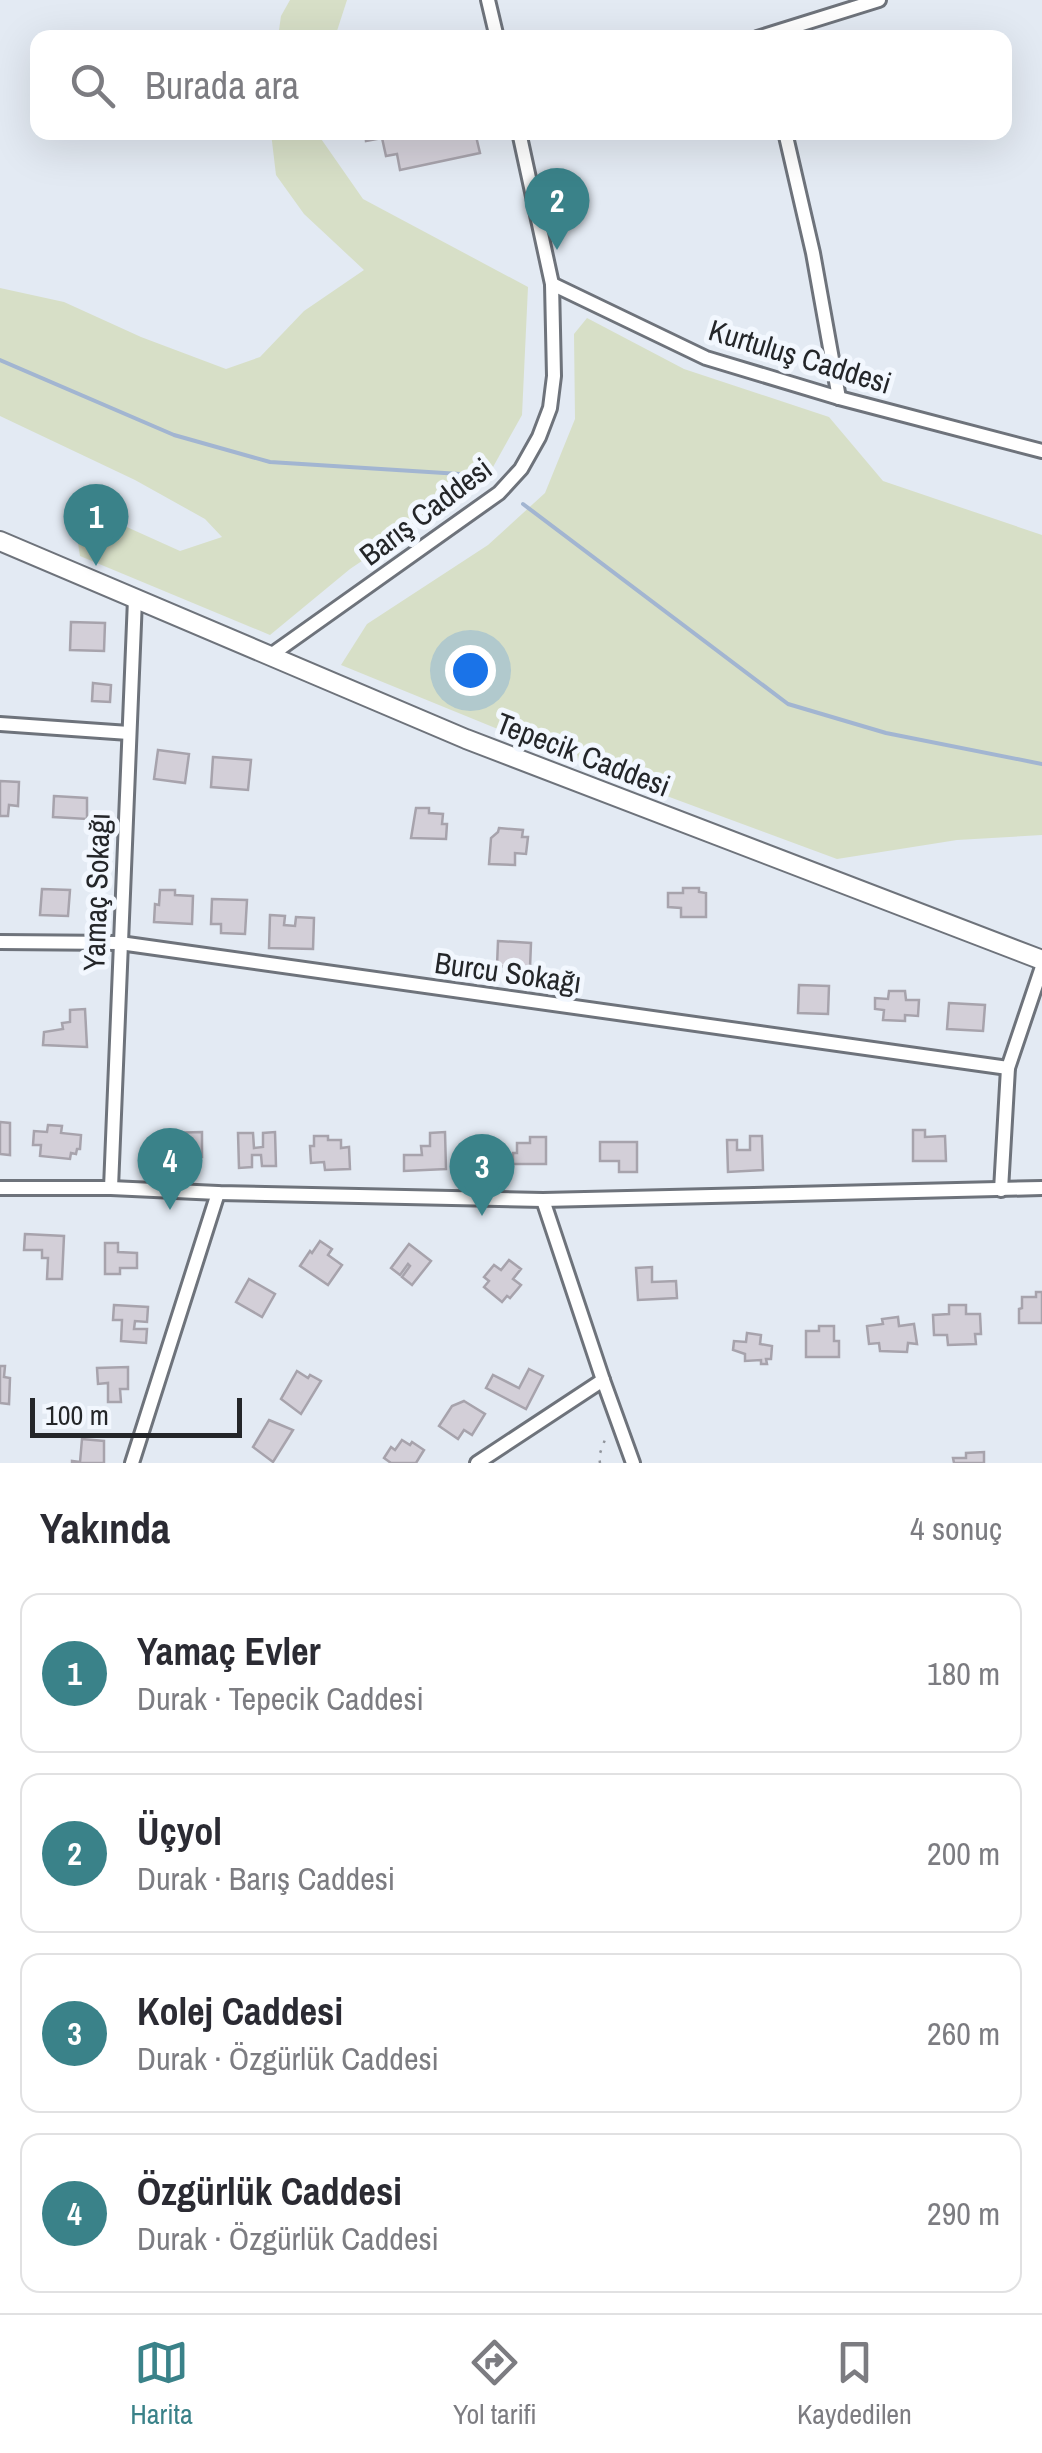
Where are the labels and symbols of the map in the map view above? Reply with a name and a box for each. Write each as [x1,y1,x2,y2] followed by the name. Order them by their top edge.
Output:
[524,168,590,250] pin: 2
[704,309,896,403] street label: Kurtuluş Caddesi
[351,448,500,574] street label: Barış Caddesi
[64,484,128,566] pin: 1
[445,645,496,696] your location
[491,703,676,806] street label: Tepecik Caddesi
[73,812,119,972] street label: Yamaç Sokağı
[432,942,584,1002] street label: Burcu Sokağı
[138,1128,202,1210] pin: 4
[450,1134,514,1216] pin: 3
[30,1393,242,1438] scale bar

